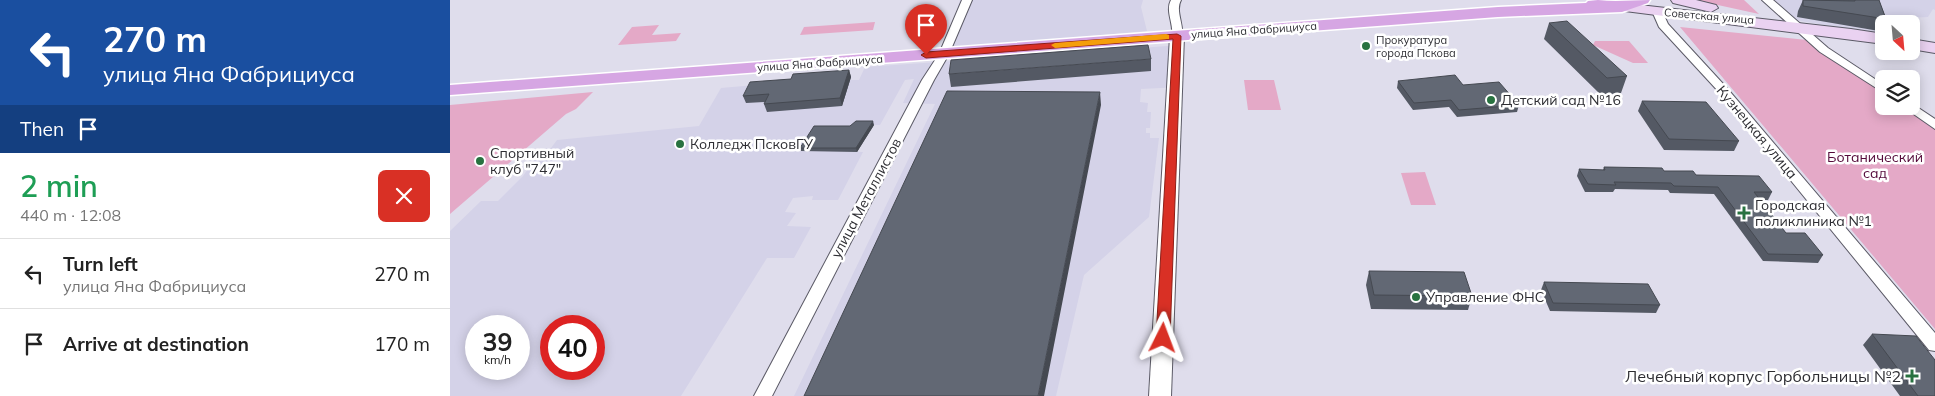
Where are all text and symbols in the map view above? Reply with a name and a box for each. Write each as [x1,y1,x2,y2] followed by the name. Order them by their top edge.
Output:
[905,4,947,55] pin
[1663,5,1755,27] street label: Советская улица
[912,11,940,39] icon: arrive
[1875,15,1920,60] north arrow
[1875,15,1920,115] map controls
[103,17,207,61] text: 270 m
[1191,19,1317,41] street label: улица Яна Фабрициуса
[20,20,85,85] icon: left
[1376,33,1456,60] place label: Прокуратура города Пскова
[1360,40,1372,52] marker: Прокуратура города Пскова
[757,52,883,74] street label: улица Яна Фабрициуса
[103,60,355,88] text: улица Яна Фабрициуса
[1875,70,1920,115] button: layers
[1713,82,1801,182] street label: Кузнецкая улица
[1501,91,1621,109] place label: Детский сад №16
[1485,94,1497,106] marker: Детский сад №16
[74,115,102,143] icon: arrive
[20,117,64,141] text: Then
[690,135,814,153] place label: Колледж ПсковГУ
[827,135,905,261] street label: улица Металлистов
[674,138,686,150] marker: Колледж ПсковГУ
[490,144,574,178] place label: Спортивный клуб "747"
[1827,148,1923,182] park label: Ботанический сад
[474,155,486,167] marker: Спортивный клуб "747"
[20,167,98,205] text: 2 min
[378,170,430,222] button: close
[1755,196,1872,230] place label: Городская поликлиника №1
[20,205,121,225] text: 440 m · 12:08
[1737,206,1751,220] marker: Городская поликлиника №1
[63,252,138,276] text: Turn left
[20,260,48,288] icon: left
[374,262,430,286] text: 270 m
[63,276,246,296] text: улица Яна Фабрициуса
[1425,288,1544,306] place label: Управление ФНС
[1410,291,1422,303] marker: Управление ФНС
[1136,311,1188,363] position arrow
[540,315,605,380] speed limit sign: 40
[482,326,513,357] text: 39
[20,330,48,358] icon: arrive
[63,332,249,356] text: Arrive at destination
[374,332,430,356] text: 170 m
[484,352,511,367] text: km/h
[1625,366,1901,386] place label: Лечебный корпус Горбольницы №2
[1905,369,1919,383] marker: Лечебный корпус Горбольницы №2

